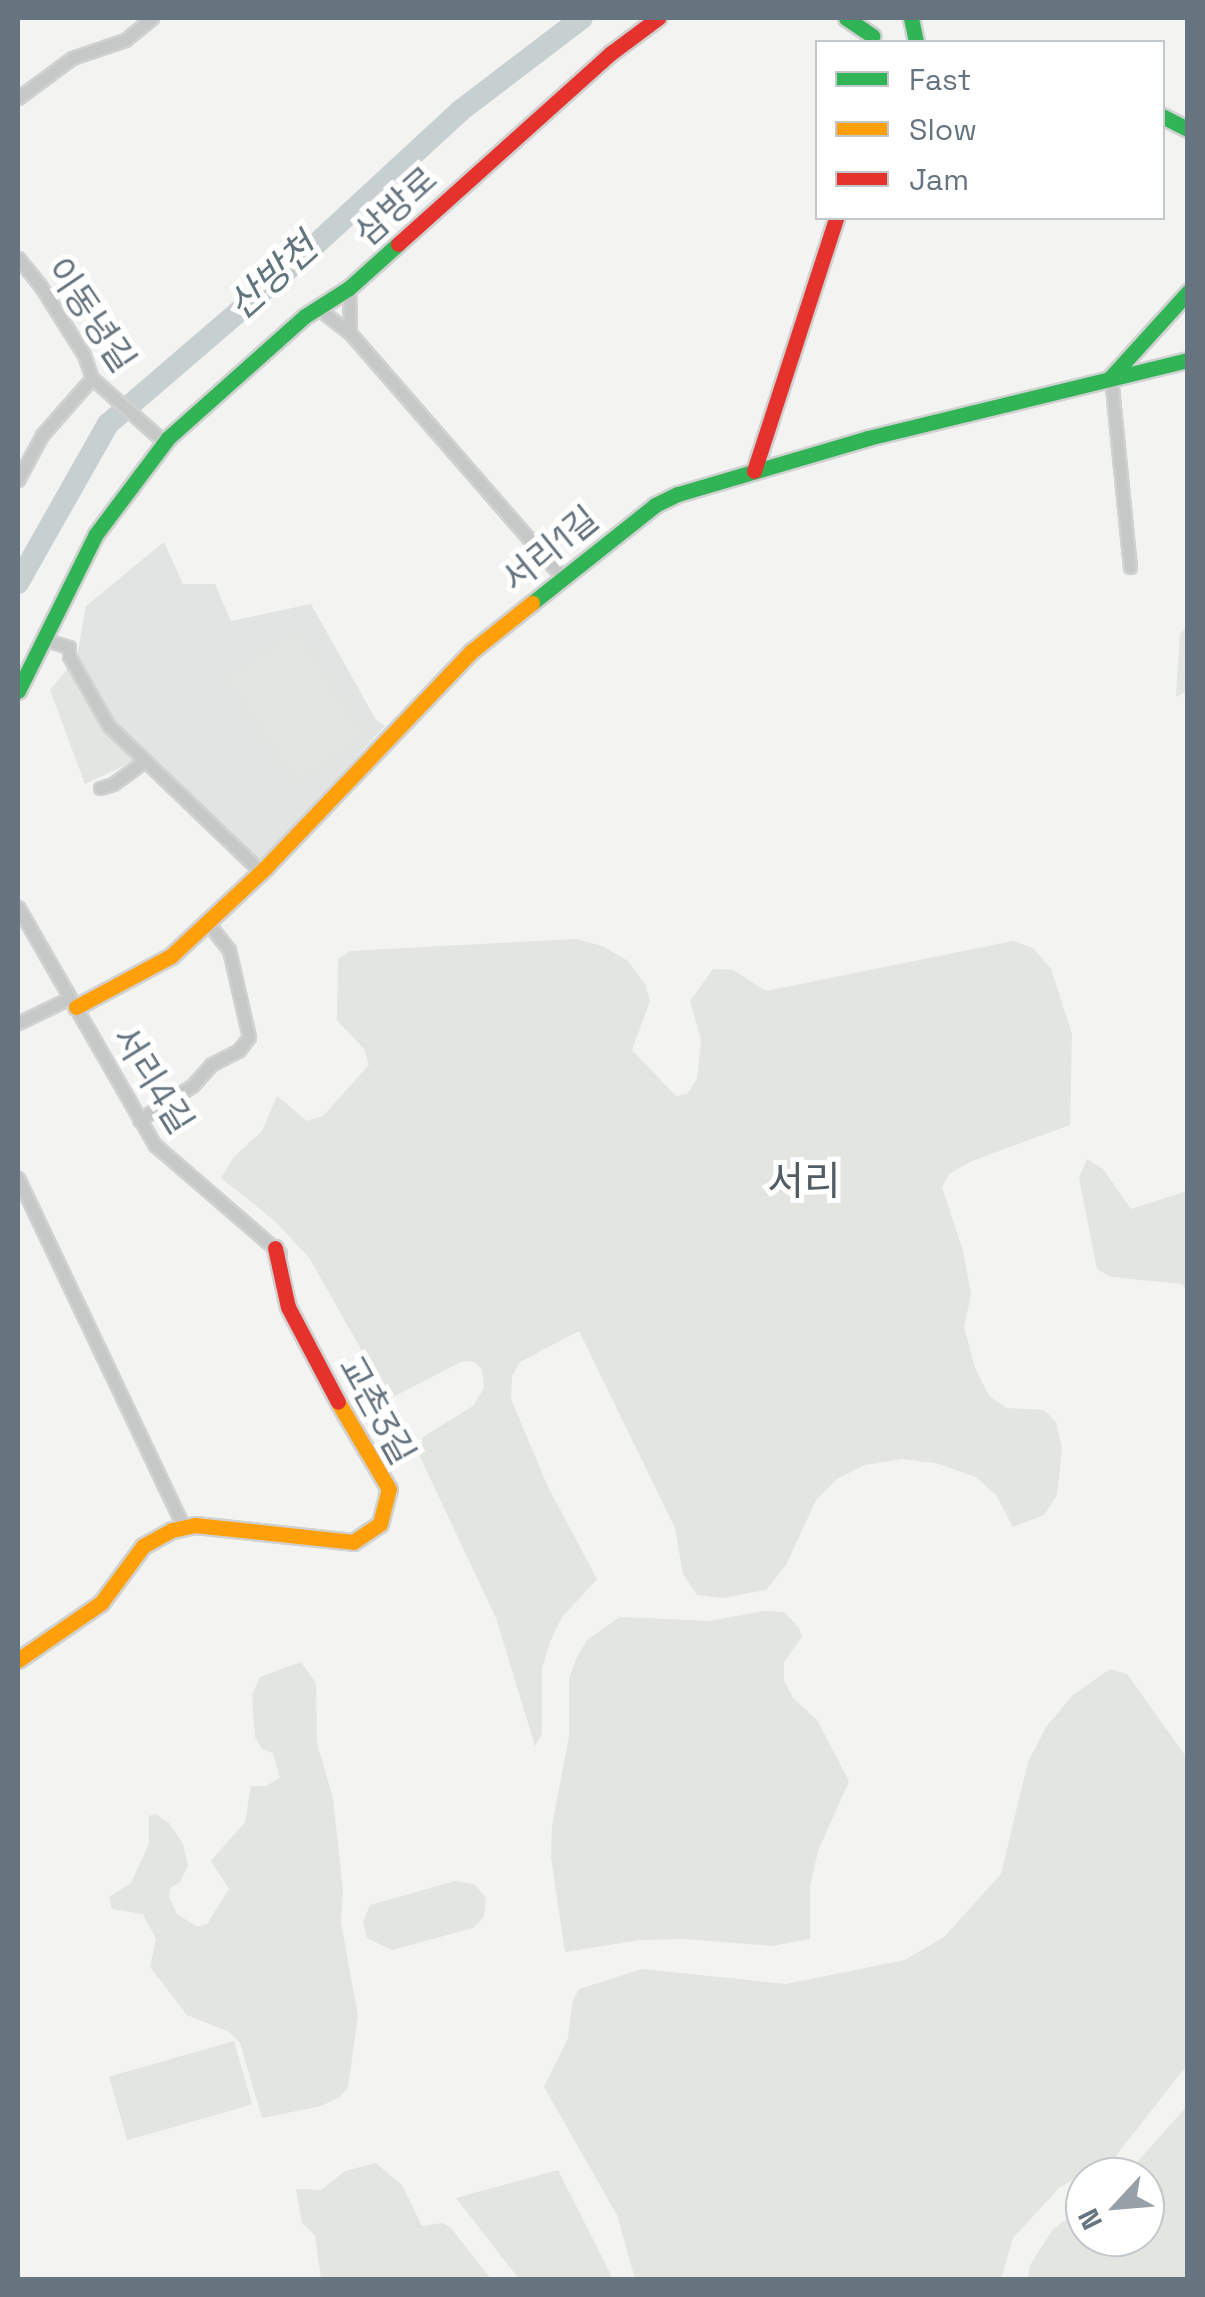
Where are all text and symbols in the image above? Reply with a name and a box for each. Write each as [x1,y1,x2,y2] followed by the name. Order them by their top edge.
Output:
[815,40,1165,220] legend
[909,60,971,99] text: Fast
[909,110,977,149] text: Slow
[346,158,446,254] street label: 삼방로
[909,160,969,199] text: Jam
[219,225,327,329] water label: 산방천
[38,250,144,380] street label: 이동녕길
[494,498,606,600] street label: 서리1길
[104,1019,202,1141] street label: 서리4길
[767,1158,841,1206] district label: 서리
[330,1348,424,1472] street label: 교촌3길
[1065,2157,1165,2257] north arrow
[1070,2203,1110,2236] text: N

